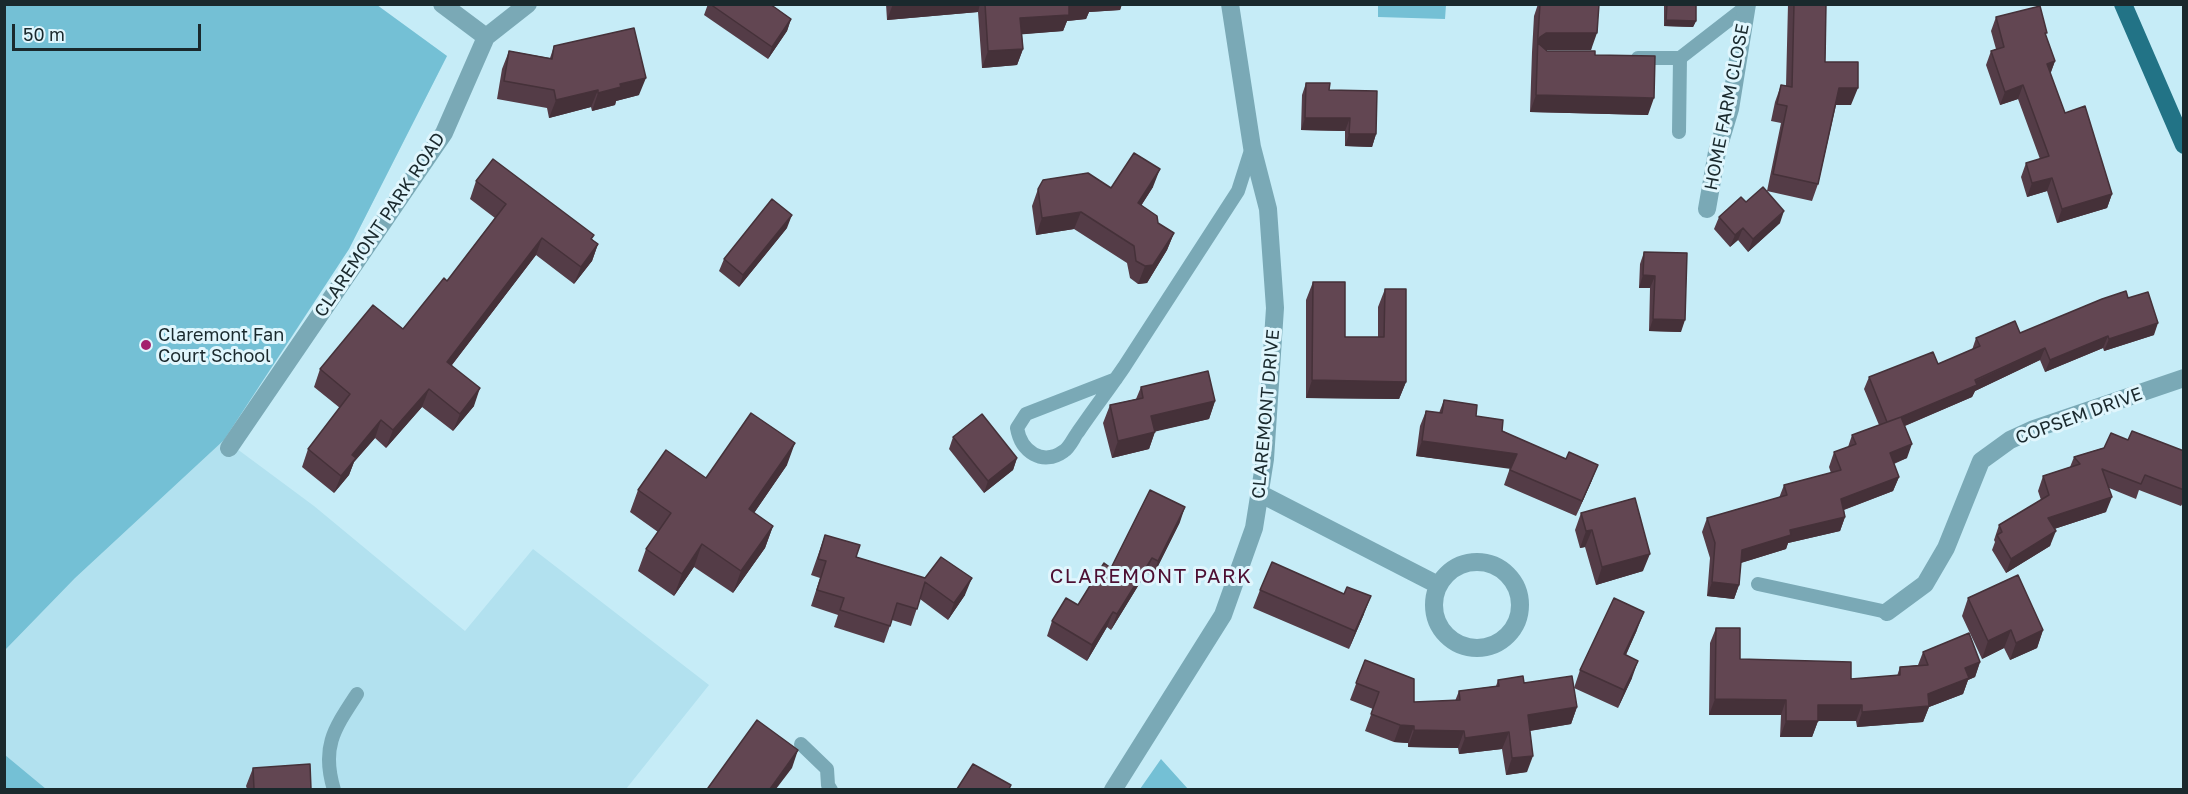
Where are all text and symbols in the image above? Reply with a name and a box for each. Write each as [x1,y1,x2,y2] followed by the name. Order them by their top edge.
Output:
[15,12,204,50] scale bar
[1700,22,1754,192] street label: HOME FARM CLOSE
[23,23,65,45] text: 50 m
[310,129,450,321] street label: CLAREMONT PARK ROAD
[158,324,284,366] place label: Claremont Fan Court School
[1248,328,1284,500] street label: CLAREMONT DRIVE
[139,338,153,352] marker: Claremont Fan Court School
[2013,383,2145,449] street label: COPSEM DRIVE
[1050,565,1252,589] district label: CLAREMONT PARK

